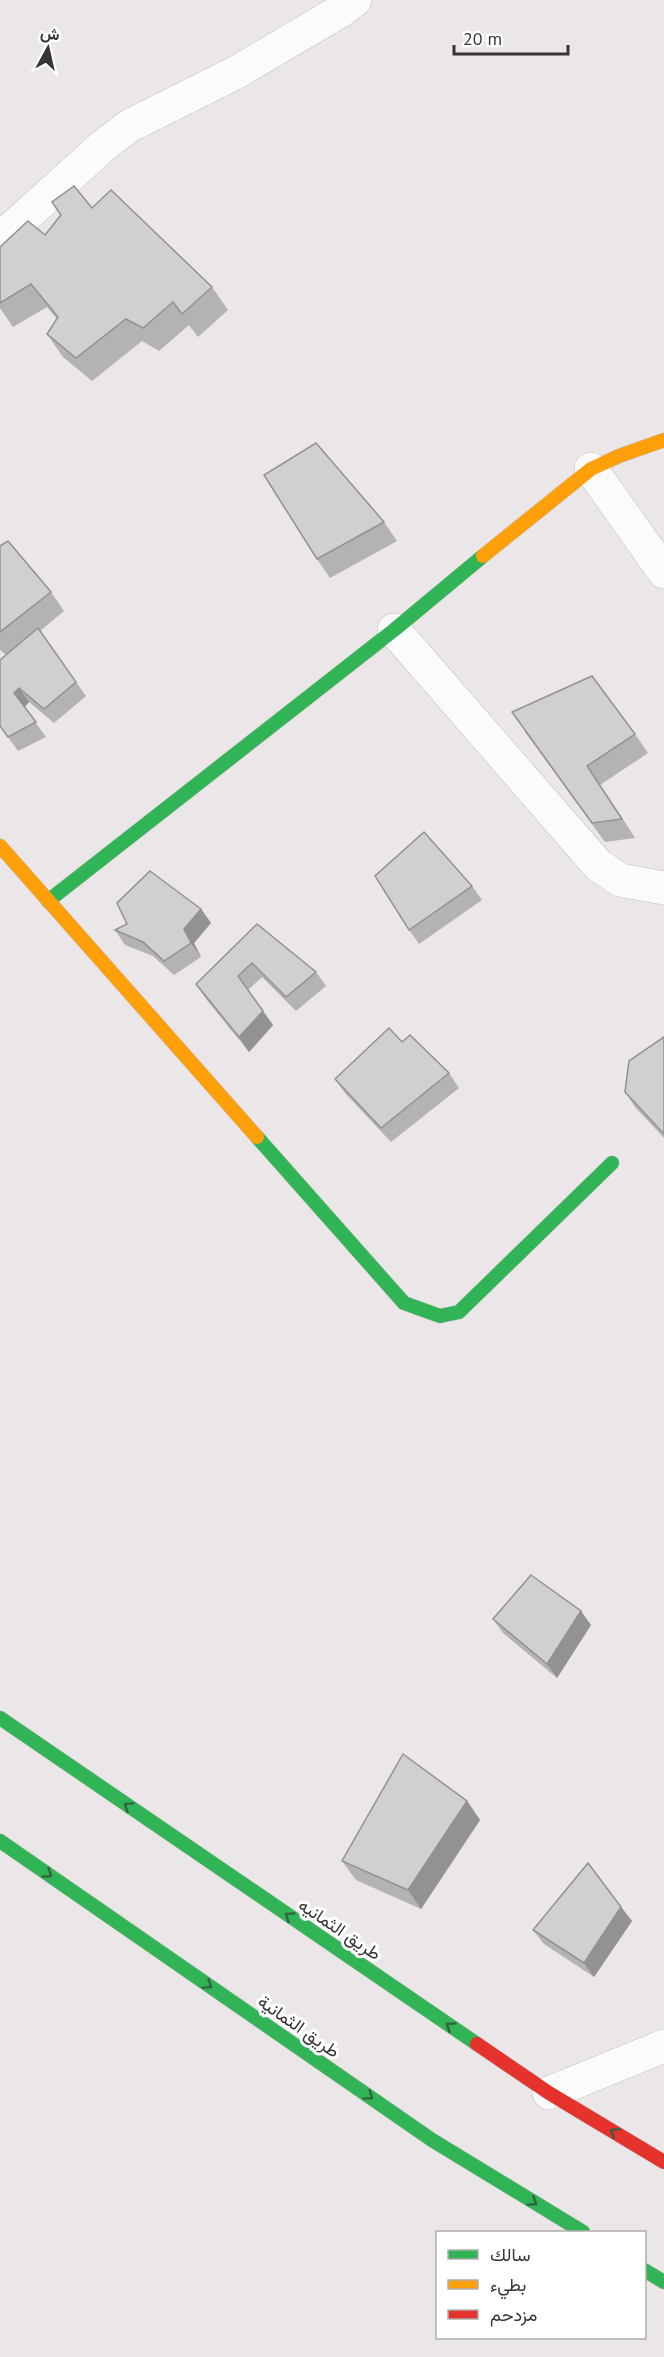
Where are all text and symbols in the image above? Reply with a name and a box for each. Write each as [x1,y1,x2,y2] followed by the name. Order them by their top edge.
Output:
[18,18,78,78] north arrow
[454,18,568,56] scale bar
[39,22,61,44] text: ش
[463,27,502,50] text: 20 m
[124,1802,135,1813] one-way arrow
[41,1867,52,1878] one-way arrow
[294,1893,386,1965] street label: طريق الثمانيه
[285,1912,296,1923] one-way arrow
[202,1978,213,1989] one-way arrow
[254,1989,344,2063] street label: طريق الثمانية
[446,2022,457,2033] one-way arrow
[362,2089,373,2100] one-way arrow
[610,2127,620,2139] one-way arrow
[527,2194,537,2206] one-way arrow
[436,2231,646,2339] legend
[490,2243,530,2266] text: سالك
[490,2273,526,2300] text: بطيء
[490,2303,537,2327] text: مزدحم

